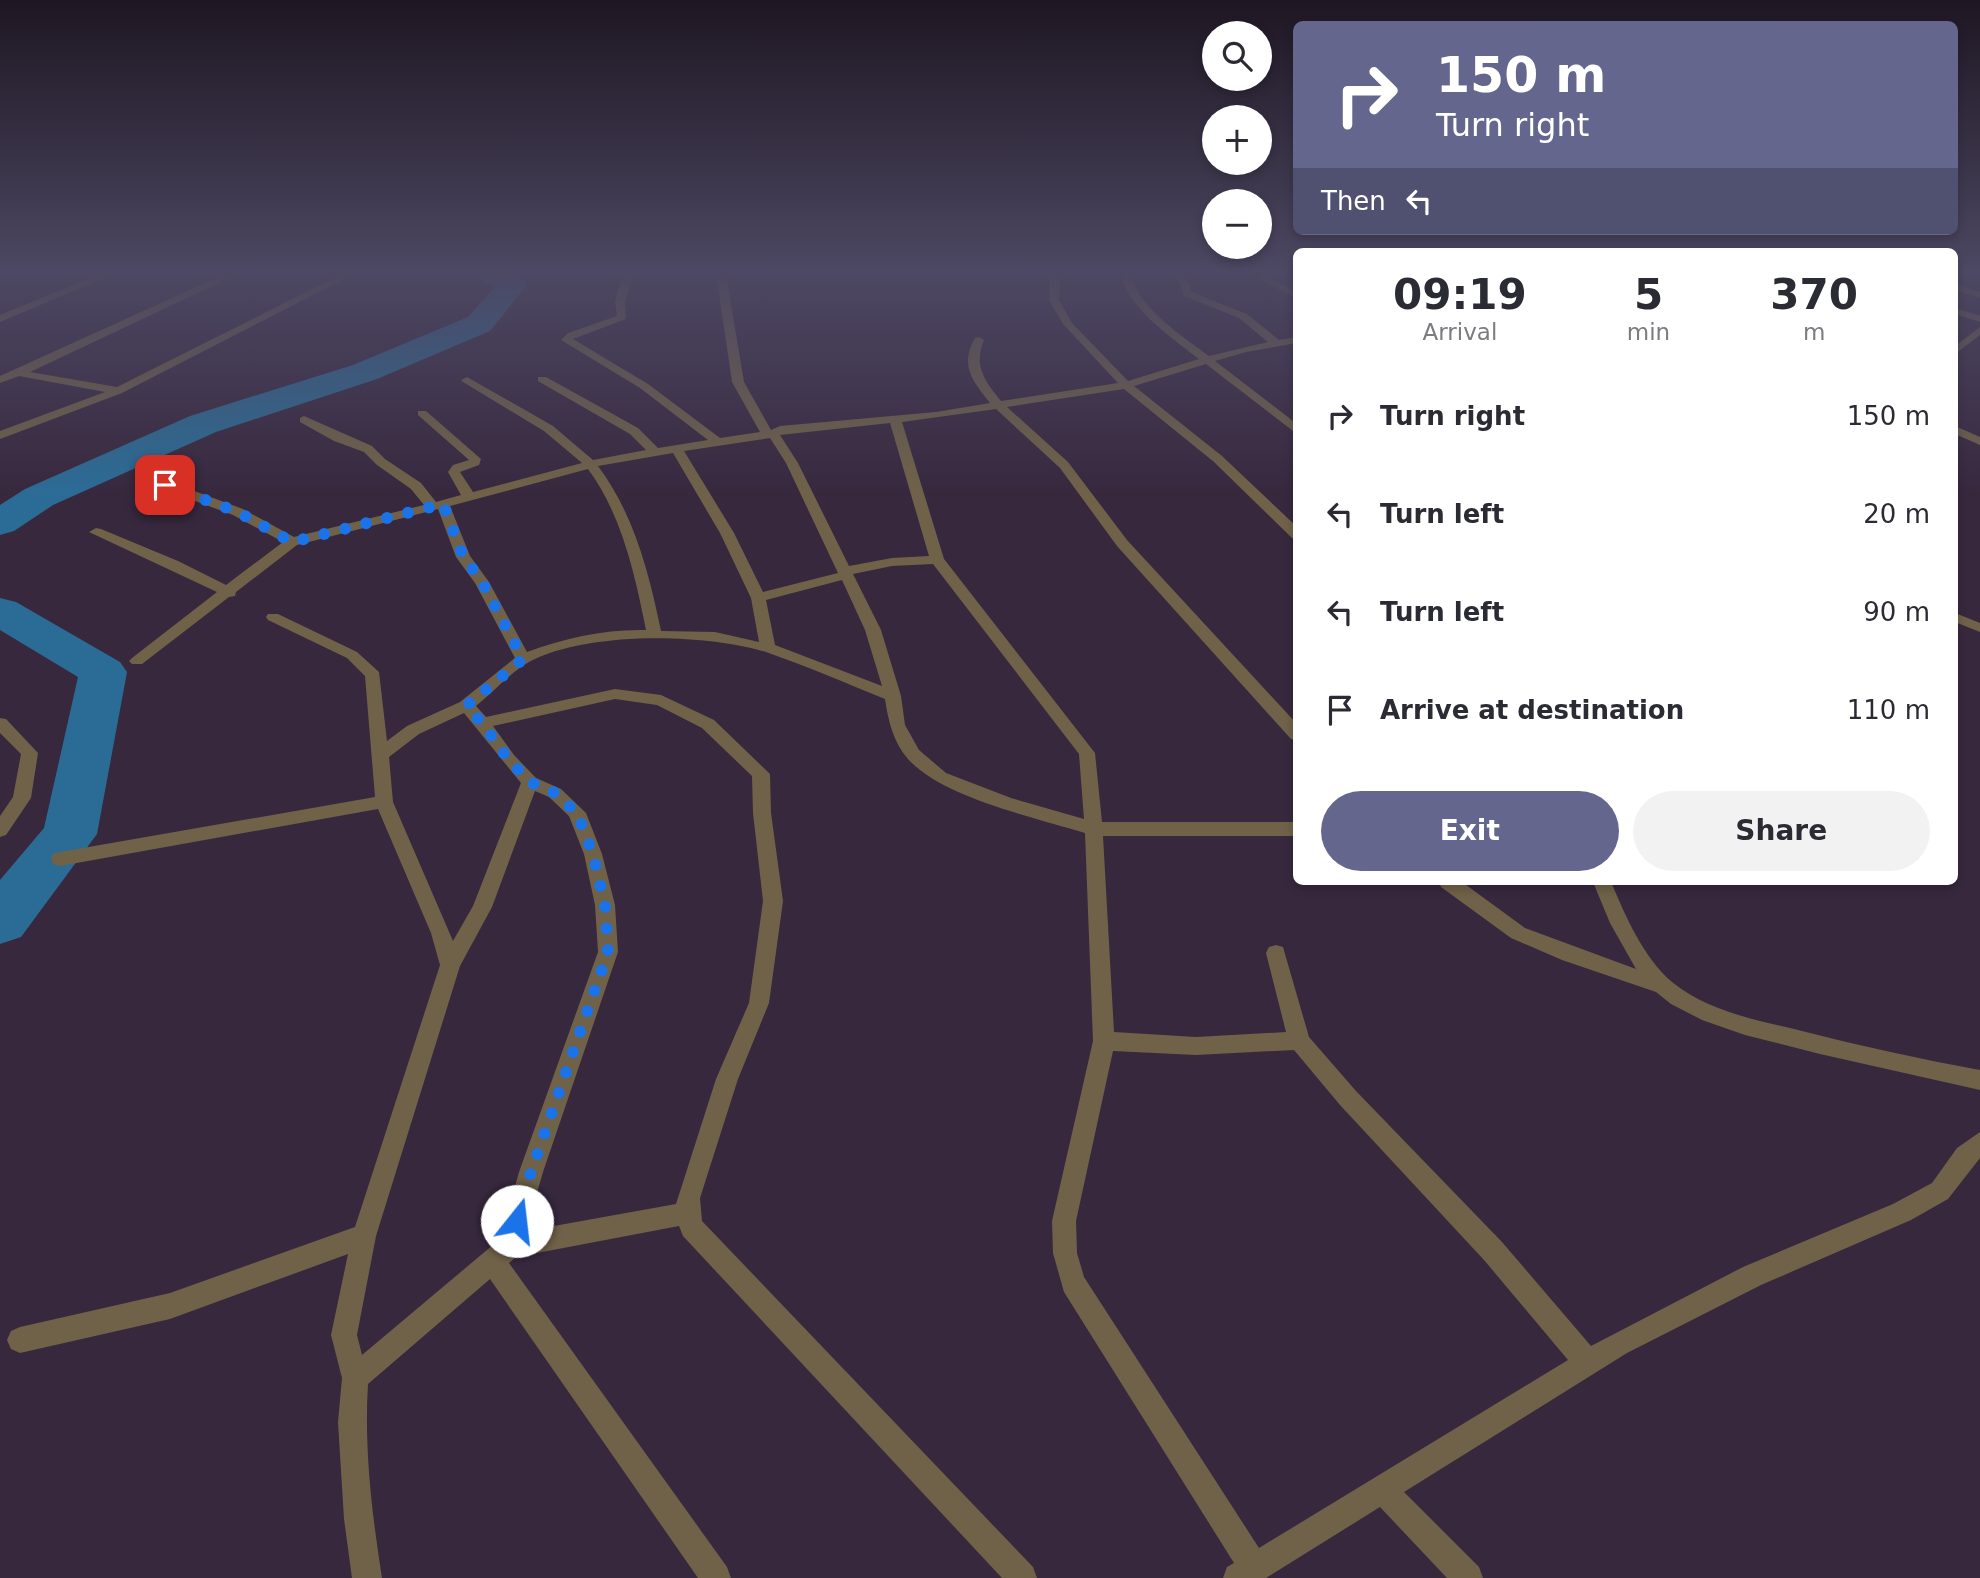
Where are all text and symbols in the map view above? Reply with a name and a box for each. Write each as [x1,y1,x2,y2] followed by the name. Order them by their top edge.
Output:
[1202,21,1272,259] map controls
[1202,21,1272,91] button: search
[1436,47,1606,104] text: 150 m
[1321,49,1412,140] icon: right
[1202,105,1272,175] button: +
[1436,106,1589,144] text: Turn right
[1400,182,1438,220] icon: left
[1321,186,1386,216] text: Then
[1202,189,1272,259] button: −
[1393,270,1527,319] text: 09:19
[1634,270,1663,319] text: 5
[1770,270,1858,319] text: 370
[1423,319,1497,345] text: Arrival
[1627,319,1670,345] text: min
[1803,319,1825,345] text: m
[1321,397,1359,435] icon: right
[1380,401,1525,431] text: Turn right
[1847,401,1930,431] text: 150 m
[135,455,195,515] pin
[146,466,184,504] icon: arrive
[1321,495,1359,533] icon: left
[1380,499,1504,529] text: Turn left
[1863,499,1930,529] text: 20 m
[1321,593,1359,631] icon: left
[1380,597,1504,627] text: Turn left
[1863,597,1930,627] text: 90 m
[1321,691,1359,729] icon: arrive
[1380,695,1684,725] text: Arrive at destination
[1847,695,1930,725] text: 110 m
[1321,791,1619,871] button: Exit
[1633,791,1930,871] button: Share
[480,1184,554,1258] position arrow

